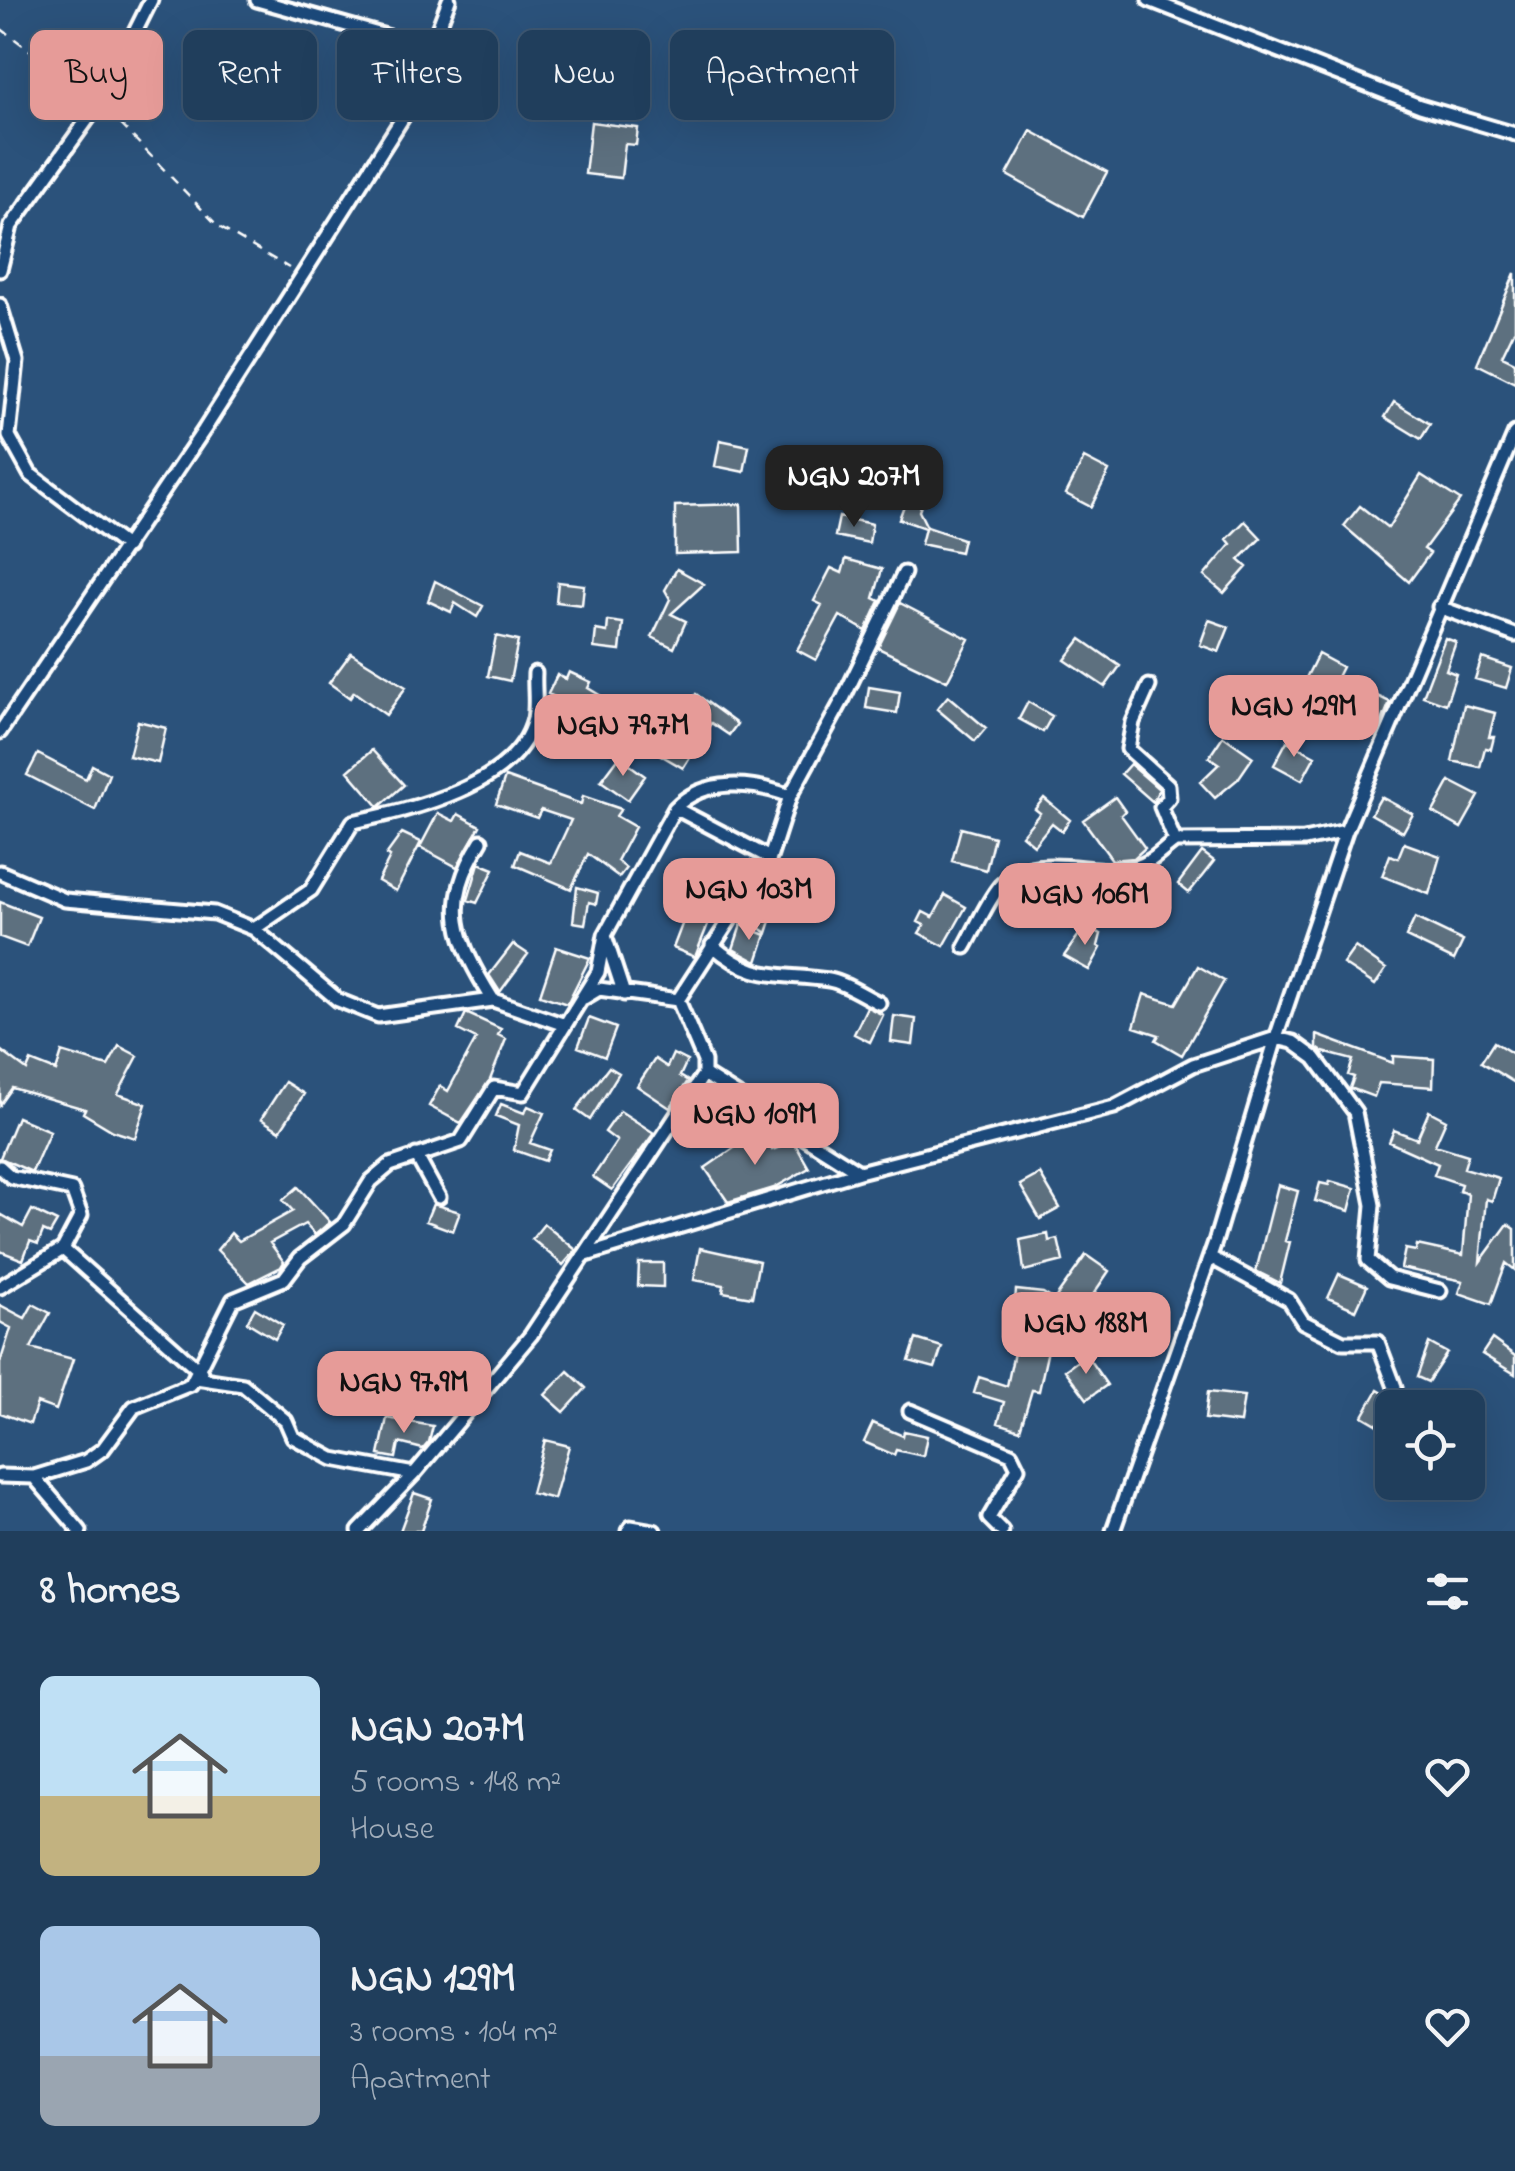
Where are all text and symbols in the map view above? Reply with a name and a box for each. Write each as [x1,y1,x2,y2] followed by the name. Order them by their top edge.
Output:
[30,30,163,120] chip: Buy
[183,30,317,120] chip: Rent
[337,30,498,120] chip: Filters
[518,30,650,120] chip: New
[670,30,894,120] chip: Apartment
[751,445,957,530] pin: NGN 207M
[787,454,921,501] text: NGN 207M
[1191,675,1397,760] pin: NGN 129M
[1231,684,1357,731] text: NGN 129M
[509,694,737,779] pin: NGN 79.7M
[556,703,690,750] text: NGN 79.7M
[646,858,852,943] pin: NGN 103M
[982,863,1188,948] pin: NGN 106M
[685,867,813,914] text: NGN 103M
[1021,872,1149,919] text: NGN 106M
[652,1083,858,1168] pin: NGN 109M
[693,1092,817,1139] text: NGN 109M
[983,1292,1189,1377] pin: NGN 188M
[1024,1301,1148,1348] text: NGN 188M
[290,1351,518,1436] pin: NGN 97.9M
[339,1360,469,1407] text: NGN 97.9M
[1375,1390,1485,1500] map controls
[1375,1390,1485,1500] button: locate
[40,1561,181,1622] text: 8 homes
[1420,1564,1475,1619] icon: filters
[350,1699,525,1760] text: NGN 207M
[120,1716,240,1836] icon: home
[1420,1749,1475,1804] icon: heart
[350,1760,561,1807] text: 5 rooms · 148 m²
[350,1807,434,1854] text: House
[350,1949,516,2010] text: NGN 129M
[120,1966,240,2086] icon: home
[1420,1999,1475,2054] icon: heart
[350,2010,558,2057] text: 3 rooms · 104 m²
[350,2057,491,2104] text: Apartment

